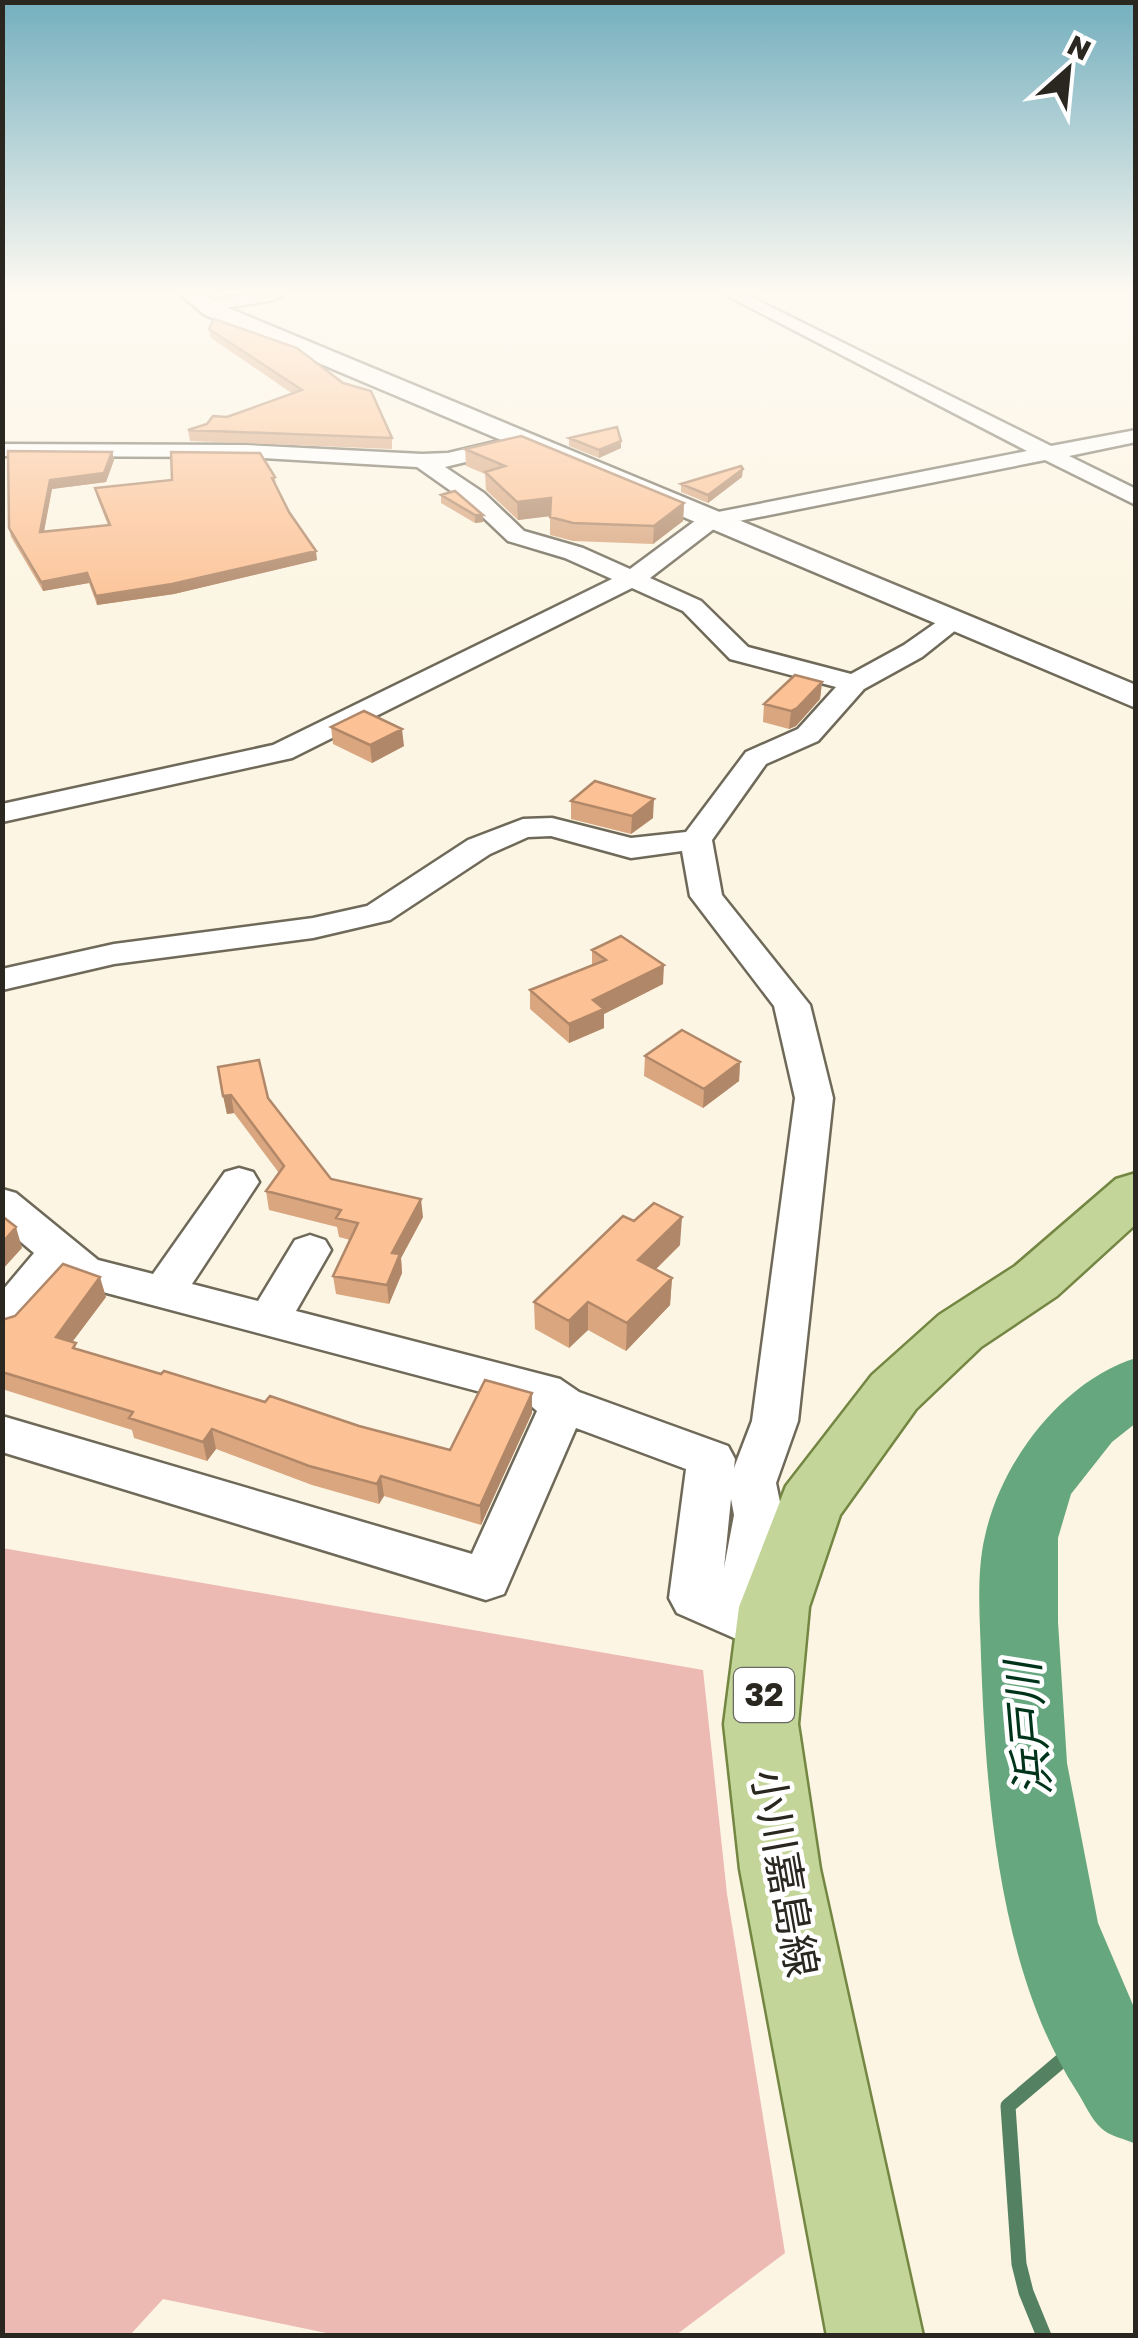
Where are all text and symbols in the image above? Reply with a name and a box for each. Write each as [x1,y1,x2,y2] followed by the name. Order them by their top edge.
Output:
[1018,20,1118,120] north arrow
[1063,28,1097,67] text: N
[994,1656,1060,1799] water label: 浜戸川
[734,1668,794,1722] road number: 32
[743,1765,829,1981] street label: 小川嘉島線

